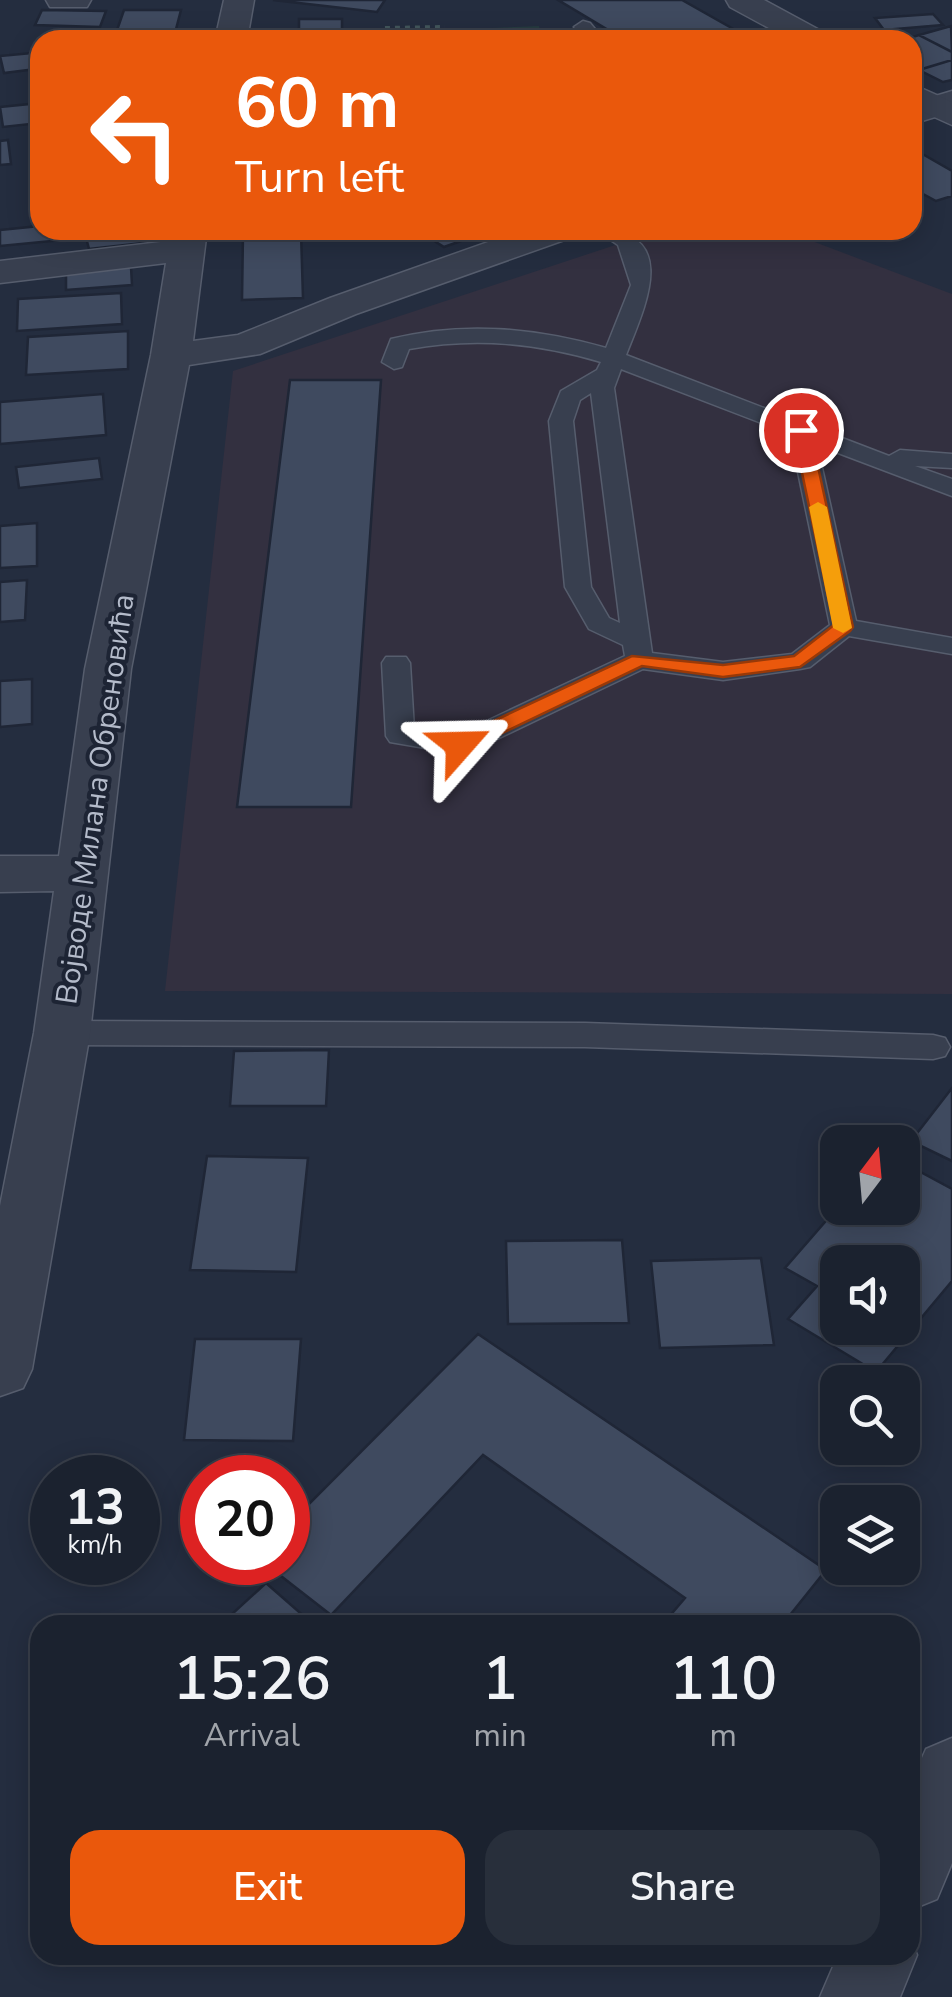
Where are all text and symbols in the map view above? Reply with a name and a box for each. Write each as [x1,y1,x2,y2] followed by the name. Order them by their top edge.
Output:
[235,56,399,152] text: 60 m
[70,70,200,200] icon: left
[235,147,404,208] text: Turn left
[759,388,844,473] pin
[774,403,829,458] icon: arrive
[46,591,145,1007] street label: Војводе Милана Обреновића
[408,693,512,797] position arrow
[820,1125,920,1225] north arrow
[820,1125,920,1585] map controls
[820,1245,920,1345] button: sound
[820,1365,920,1465] button: search
[180,1455,310,1585] speed limit sign: 20
[65,1473,125,1542] text: 13
[820,1485,920,1585] button: layers
[67,1528,123,1562] text: km/h
[173,1638,331,1720] text: 15:26
[482,1638,518,1720] text: 1
[669,1638,777,1720] text: 110
[204,1714,300,1757] text: Arrival
[474,1714,527,1757] text: min
[710,1714,737,1757] text: m
[70,1830,465,1945] button: Exit
[485,1830,880,1945] button: Share

